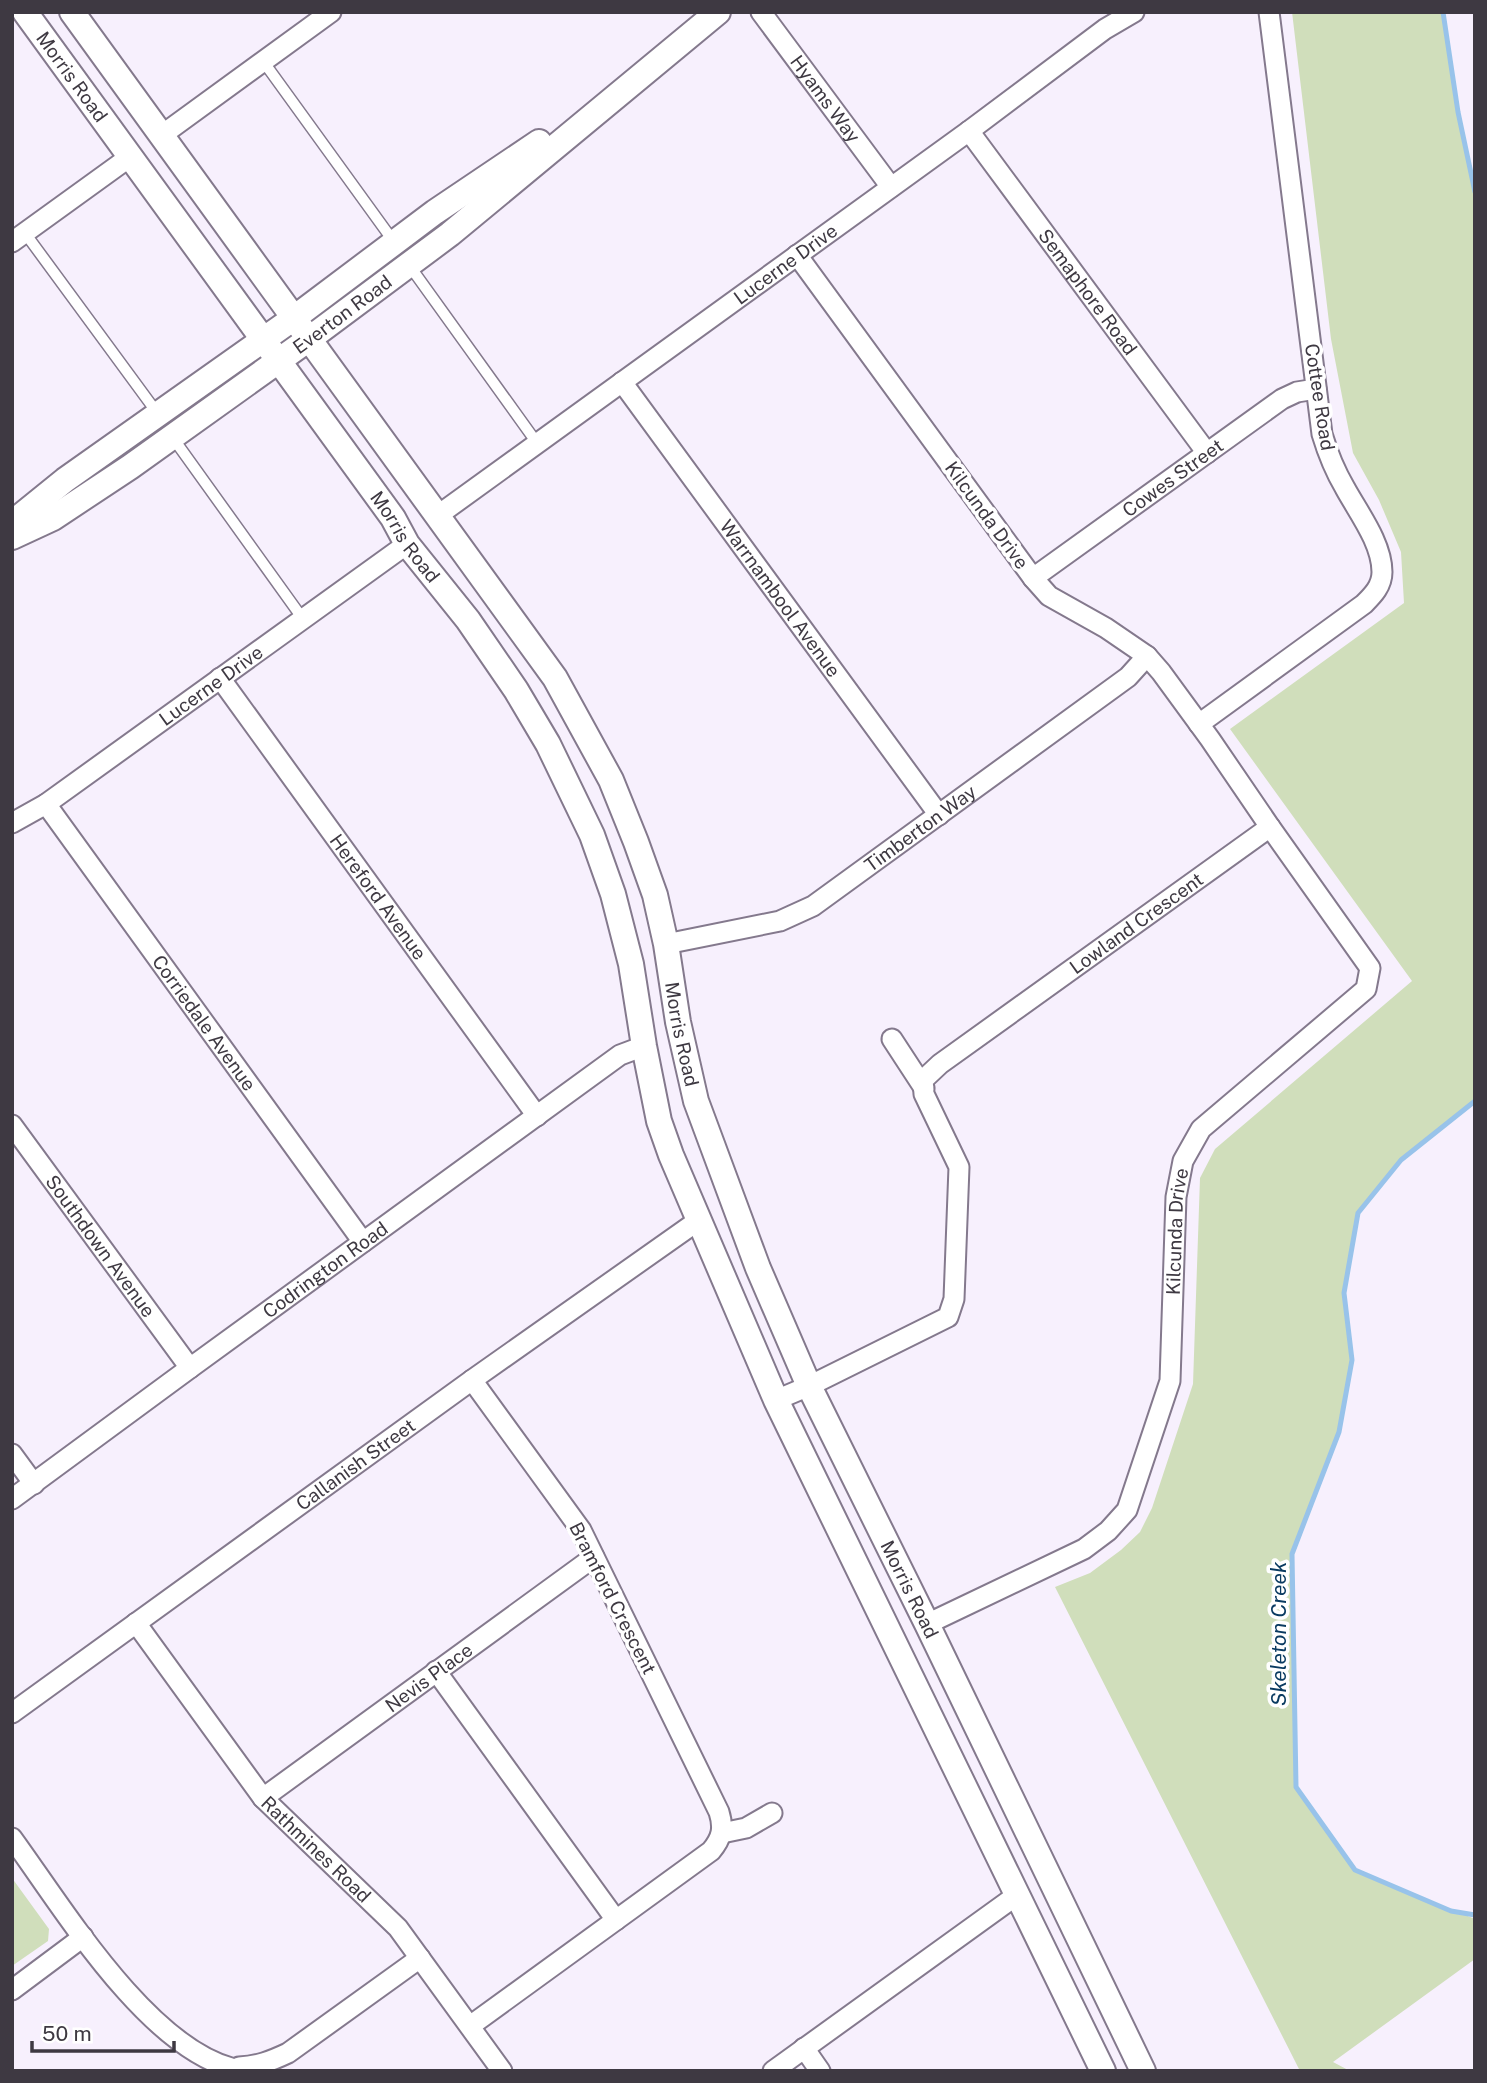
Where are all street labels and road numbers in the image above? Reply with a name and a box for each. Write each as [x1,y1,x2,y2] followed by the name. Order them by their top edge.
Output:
[32,27,112,126] street label: Morris Road
[786,51,865,147] street label: Hyams Way
[729,219,841,309] street label: Lucerne Drive
[1034,225,1142,359] street label: Semaphore Road
[289,270,396,358] street label: Everton Road
[1301,342,1339,452] street label: Cottee Road
[1118,434,1227,521] street label: Cowes Street
[941,457,1033,573] street label: Kilcunda Drive
[366,487,444,587] street label: Morris Road
[716,515,845,681] street label: Warrnambool Avenue
[155,641,267,730] street label: Lucerne Drive
[860,780,980,876] street label: Timberton Way
[326,830,431,964] street label: Hereford Avenue
[1065,868,1207,978] street label: Lowland Crescent
[148,951,261,1095] street label: Corriedale Avenue
[661,980,703,1089] street label: Morris Road
[1162,1166,1192,1295] street label: Kilcunda Drive
[41,1171,160,1321] street label: Southdown Avenue
[258,1217,392,1322] street label: Codrington Road
[292,1414,419,1515] street label: Callanish Street
[565,1518,661,1678] street label: Bramford Crescent
[876,1537,943,1642] street label: Morris Road
[381,1638,477,1716] street label: Nevis Place
[257,1792,375,1907] street label: Rathmines Road

